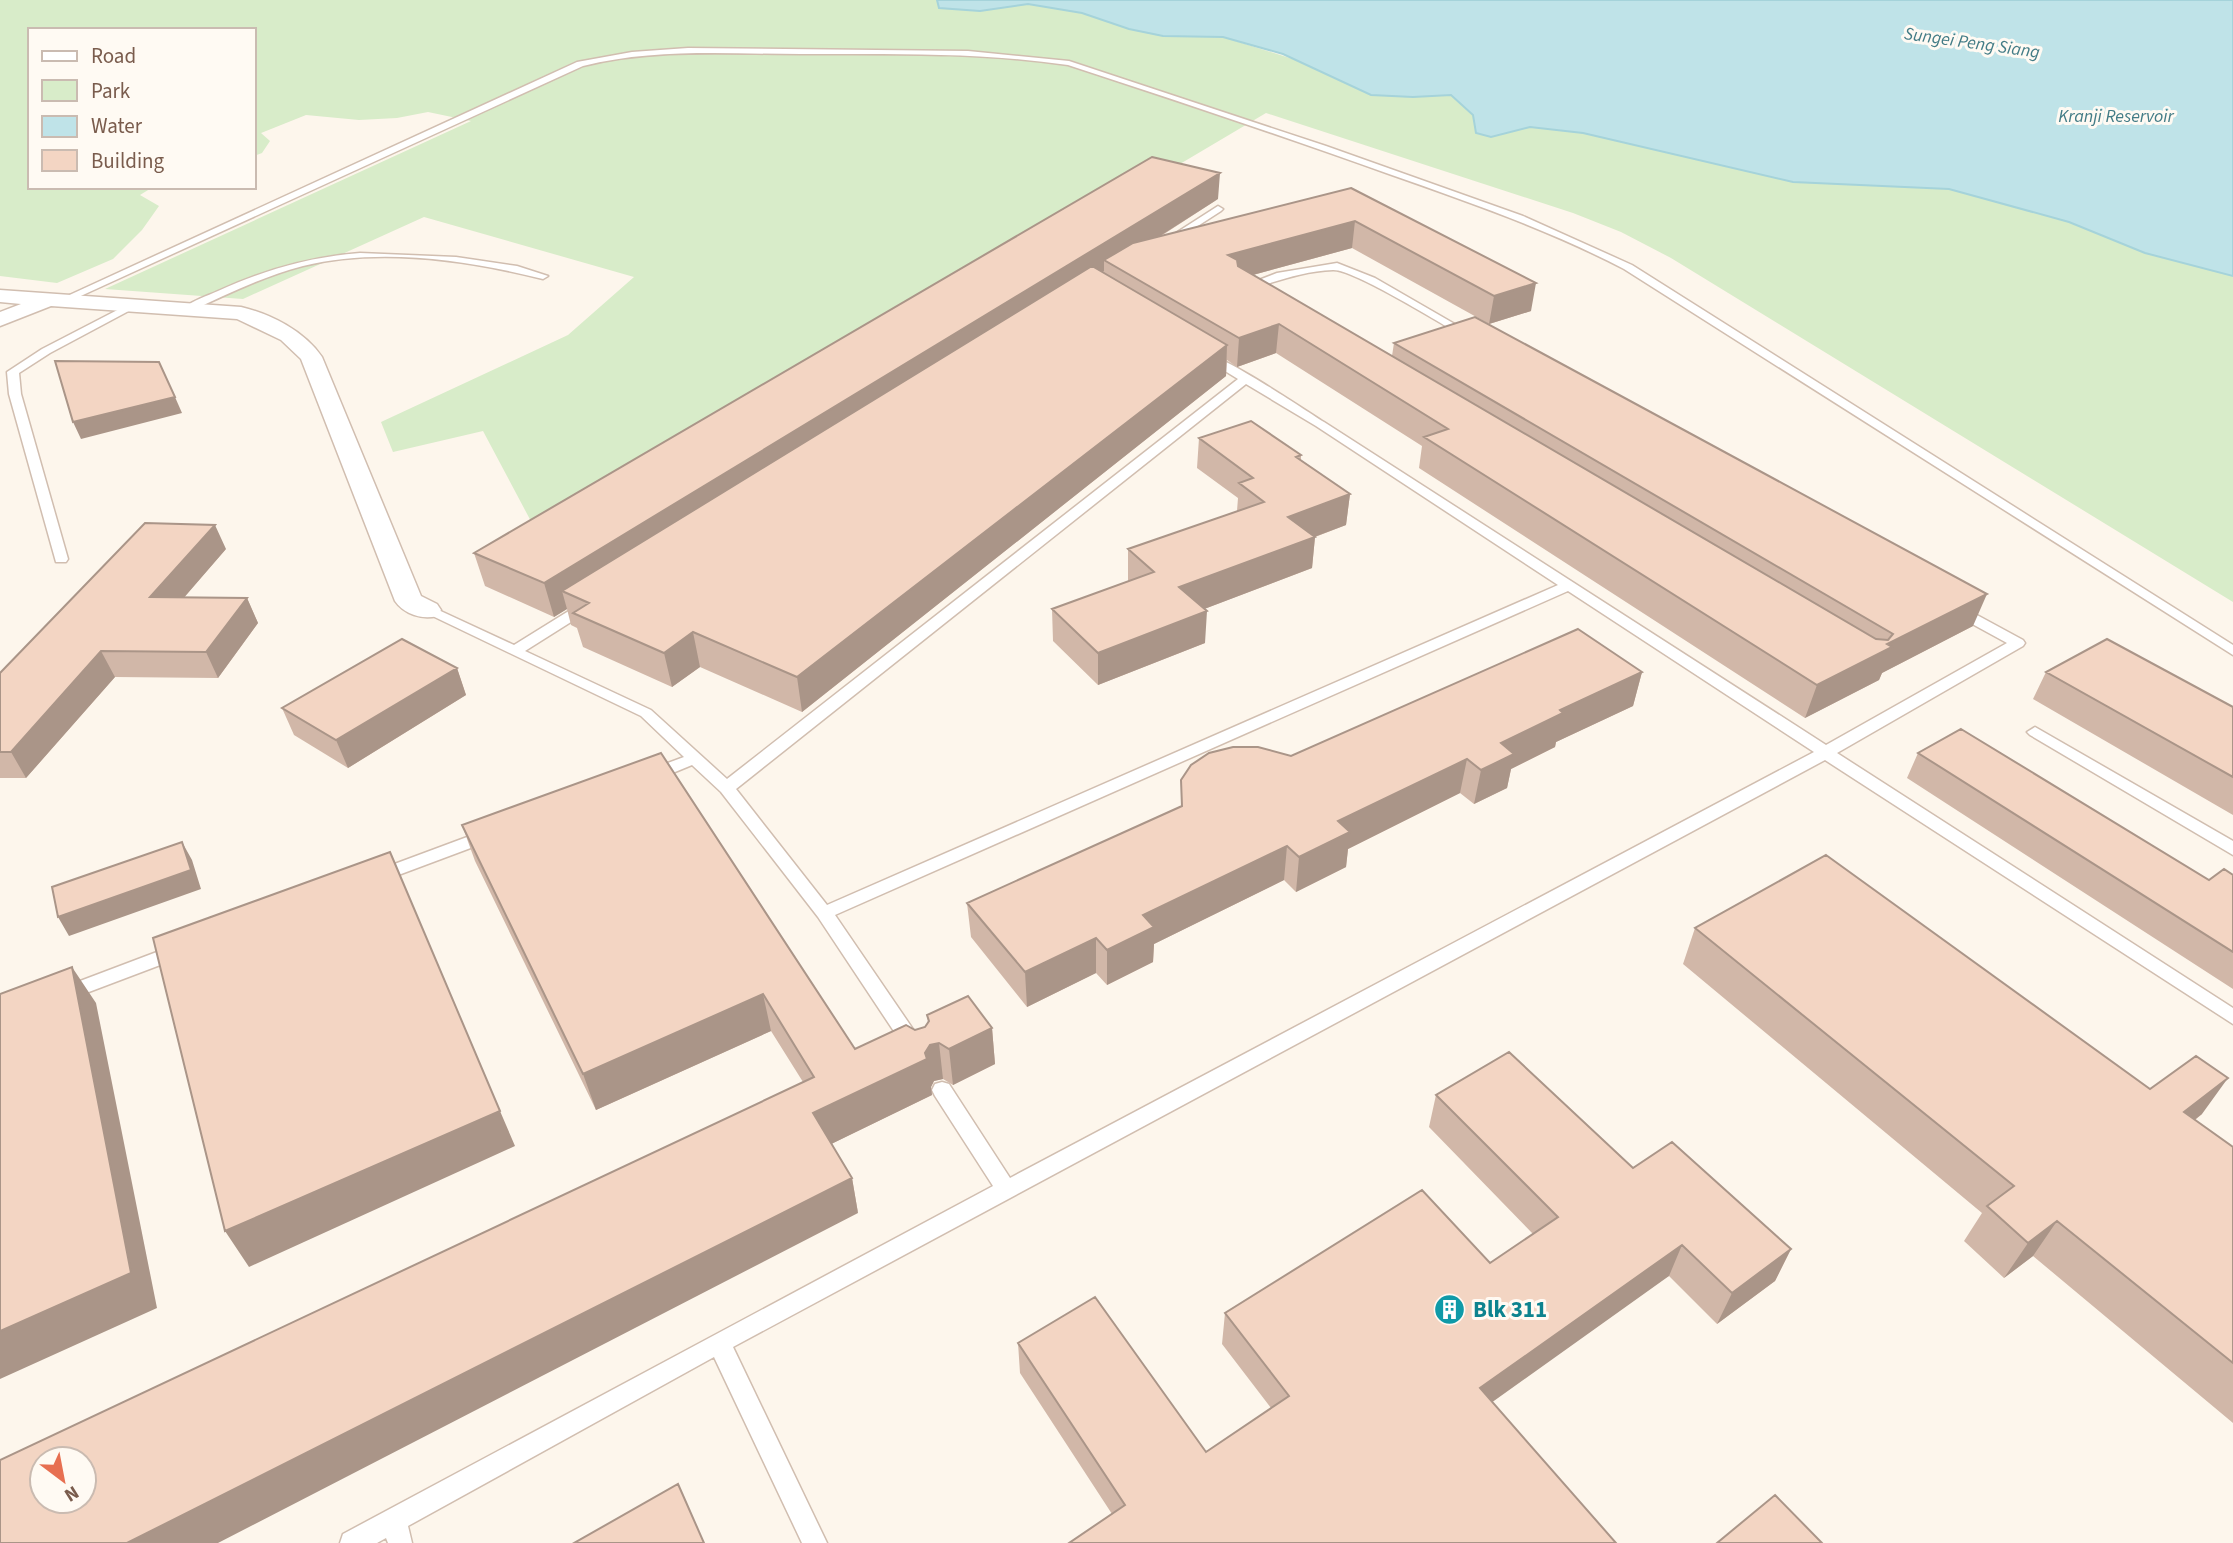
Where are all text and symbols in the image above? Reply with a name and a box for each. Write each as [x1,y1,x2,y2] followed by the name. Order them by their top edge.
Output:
[1902,21,2042,65] water label: Sungei Peng Siang
[28,28,256,189] legend
[91,41,136,71] text: Road
[91,76,131,106] text: Park
[2058,104,2175,129] water label: Kranji Reservoir
[91,111,143,141] text: Water
[91,146,165,176] text: Building
[1433,1292,1467,1326] building icon: Blk 311
[1473,1293,1547,1326] place label: Blk 311
[28,1445,98,1515] north arrow
[59,1478,84,1508] text: N

